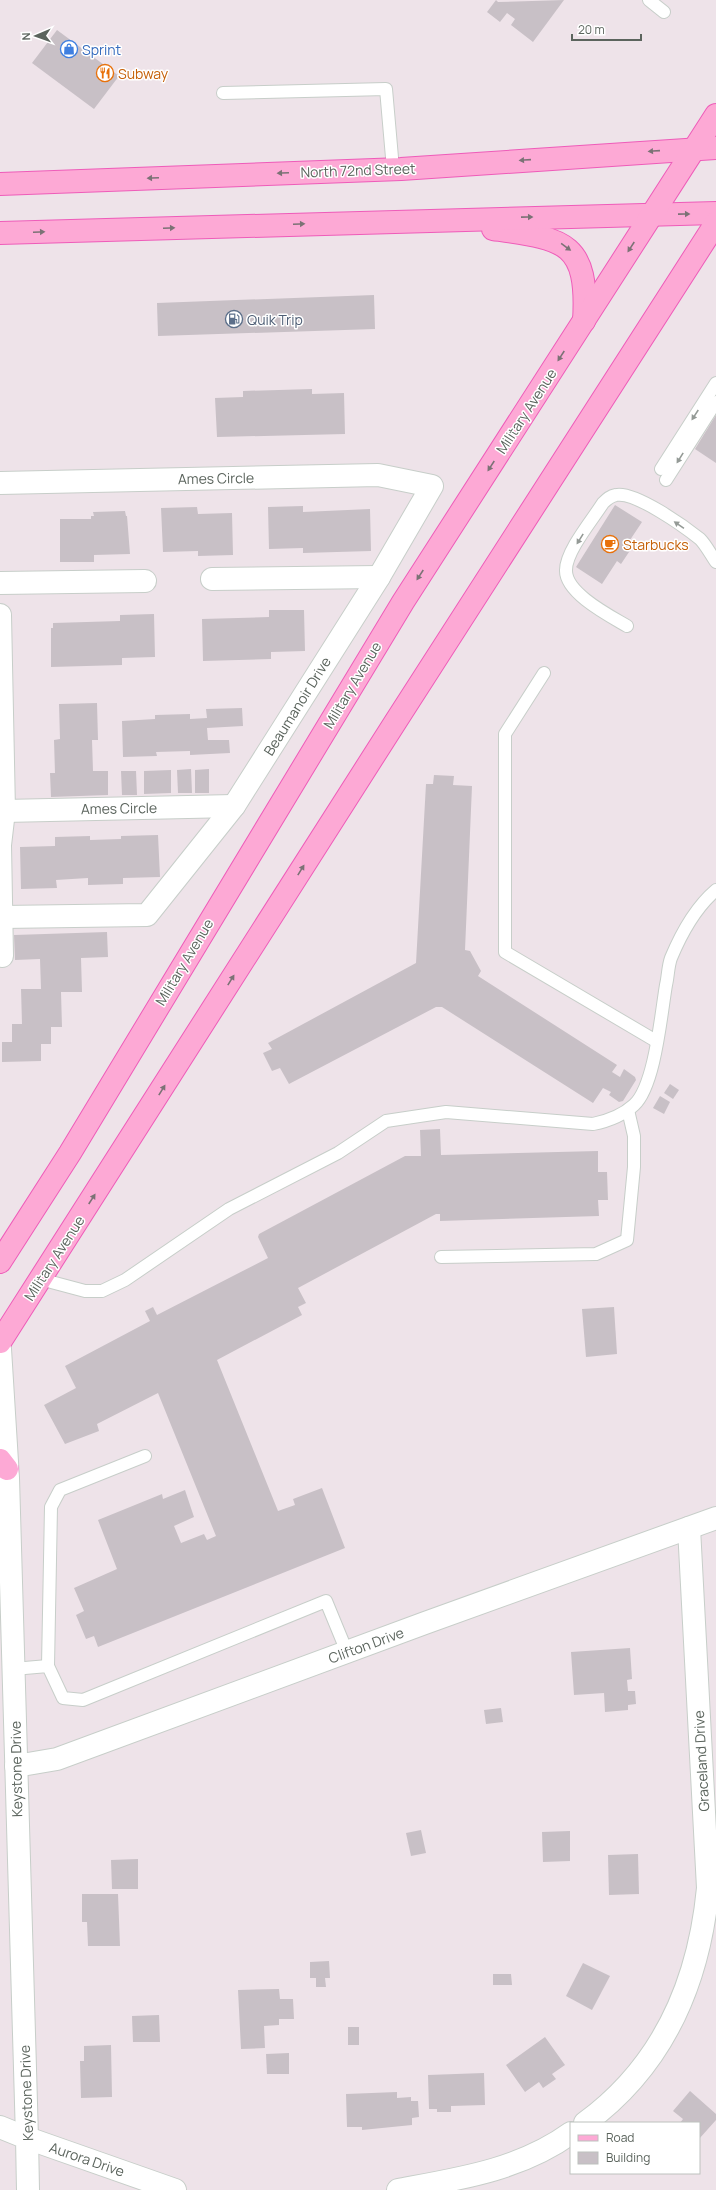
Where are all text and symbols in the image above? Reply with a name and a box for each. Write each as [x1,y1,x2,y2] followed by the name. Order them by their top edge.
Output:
[16,16,56,56] north arrow
[572,16,641,42] scale bar
[578,21,605,38] text: 20 m
[18,32,33,41] text: N
[59,39,79,59] shop icon: Sprint
[82,40,122,59] place label: Sprint
[95,63,115,83] restaurant icon: Subway
[118,64,169,83] place label: Subway
[648,148,660,155] one-way arrow
[519,157,531,164] one-way arrow
[300,158,416,182] street label: North 72nd Street
[276,170,289,176] one-way arrow
[146,175,159,181] one-way arrow
[678,210,690,217] one-way arrow
[521,214,533,221] one-way arrow
[293,221,306,227] one-way arrow
[163,225,176,231] one-way arrow
[33,229,46,235] one-way arrow
[628,241,635,253] one-way arrow
[560,243,571,251] one-way arrow
[224,309,244,329] fuel station icon: Quik Trip
[247,310,303,329] place label: Quik Trip
[557,351,565,362] one-way arrow
[491,365,561,457] street label: Military Avenue
[691,410,699,420] one-way arrow
[676,453,684,463] one-way arrow
[487,460,494,472] one-way arrow
[178,468,254,488] street label: Ames Circle
[674,521,684,529] one-way arrow
[576,534,584,544] one-way arrow
[600,534,620,554] cafe icon: Starbucks
[623,535,689,554] place label: Starbucks
[416,570,424,580] one-way arrow
[319,638,385,732] street label: Military Avenue
[259,653,335,759] street label: Beaumanoir Drive
[81,798,157,818] street label: Ames Circle
[297,865,305,875] one-way arrow
[151,915,217,1009] street label: Military Avenue
[228,974,235,986] one-way arrow
[158,1084,165,1096] one-way arrow
[88,1194,96,1204] one-way arrow
[19,1212,89,1304] street label: Military Avenue
[326,1623,406,1667] street label: Clifton Drive
[689,1710,713,1812] street label: Graceland Drive
[6,1721,26,1817] street label: Keystone Drive
[15,2045,37,2141] street label: Keystone Drive
[570,2122,700,2174] legend
[606,2129,634,2146] text: Road
[47,2137,127,2181] street label: Aurora Drive
[606,2149,650,2166] text: Building

